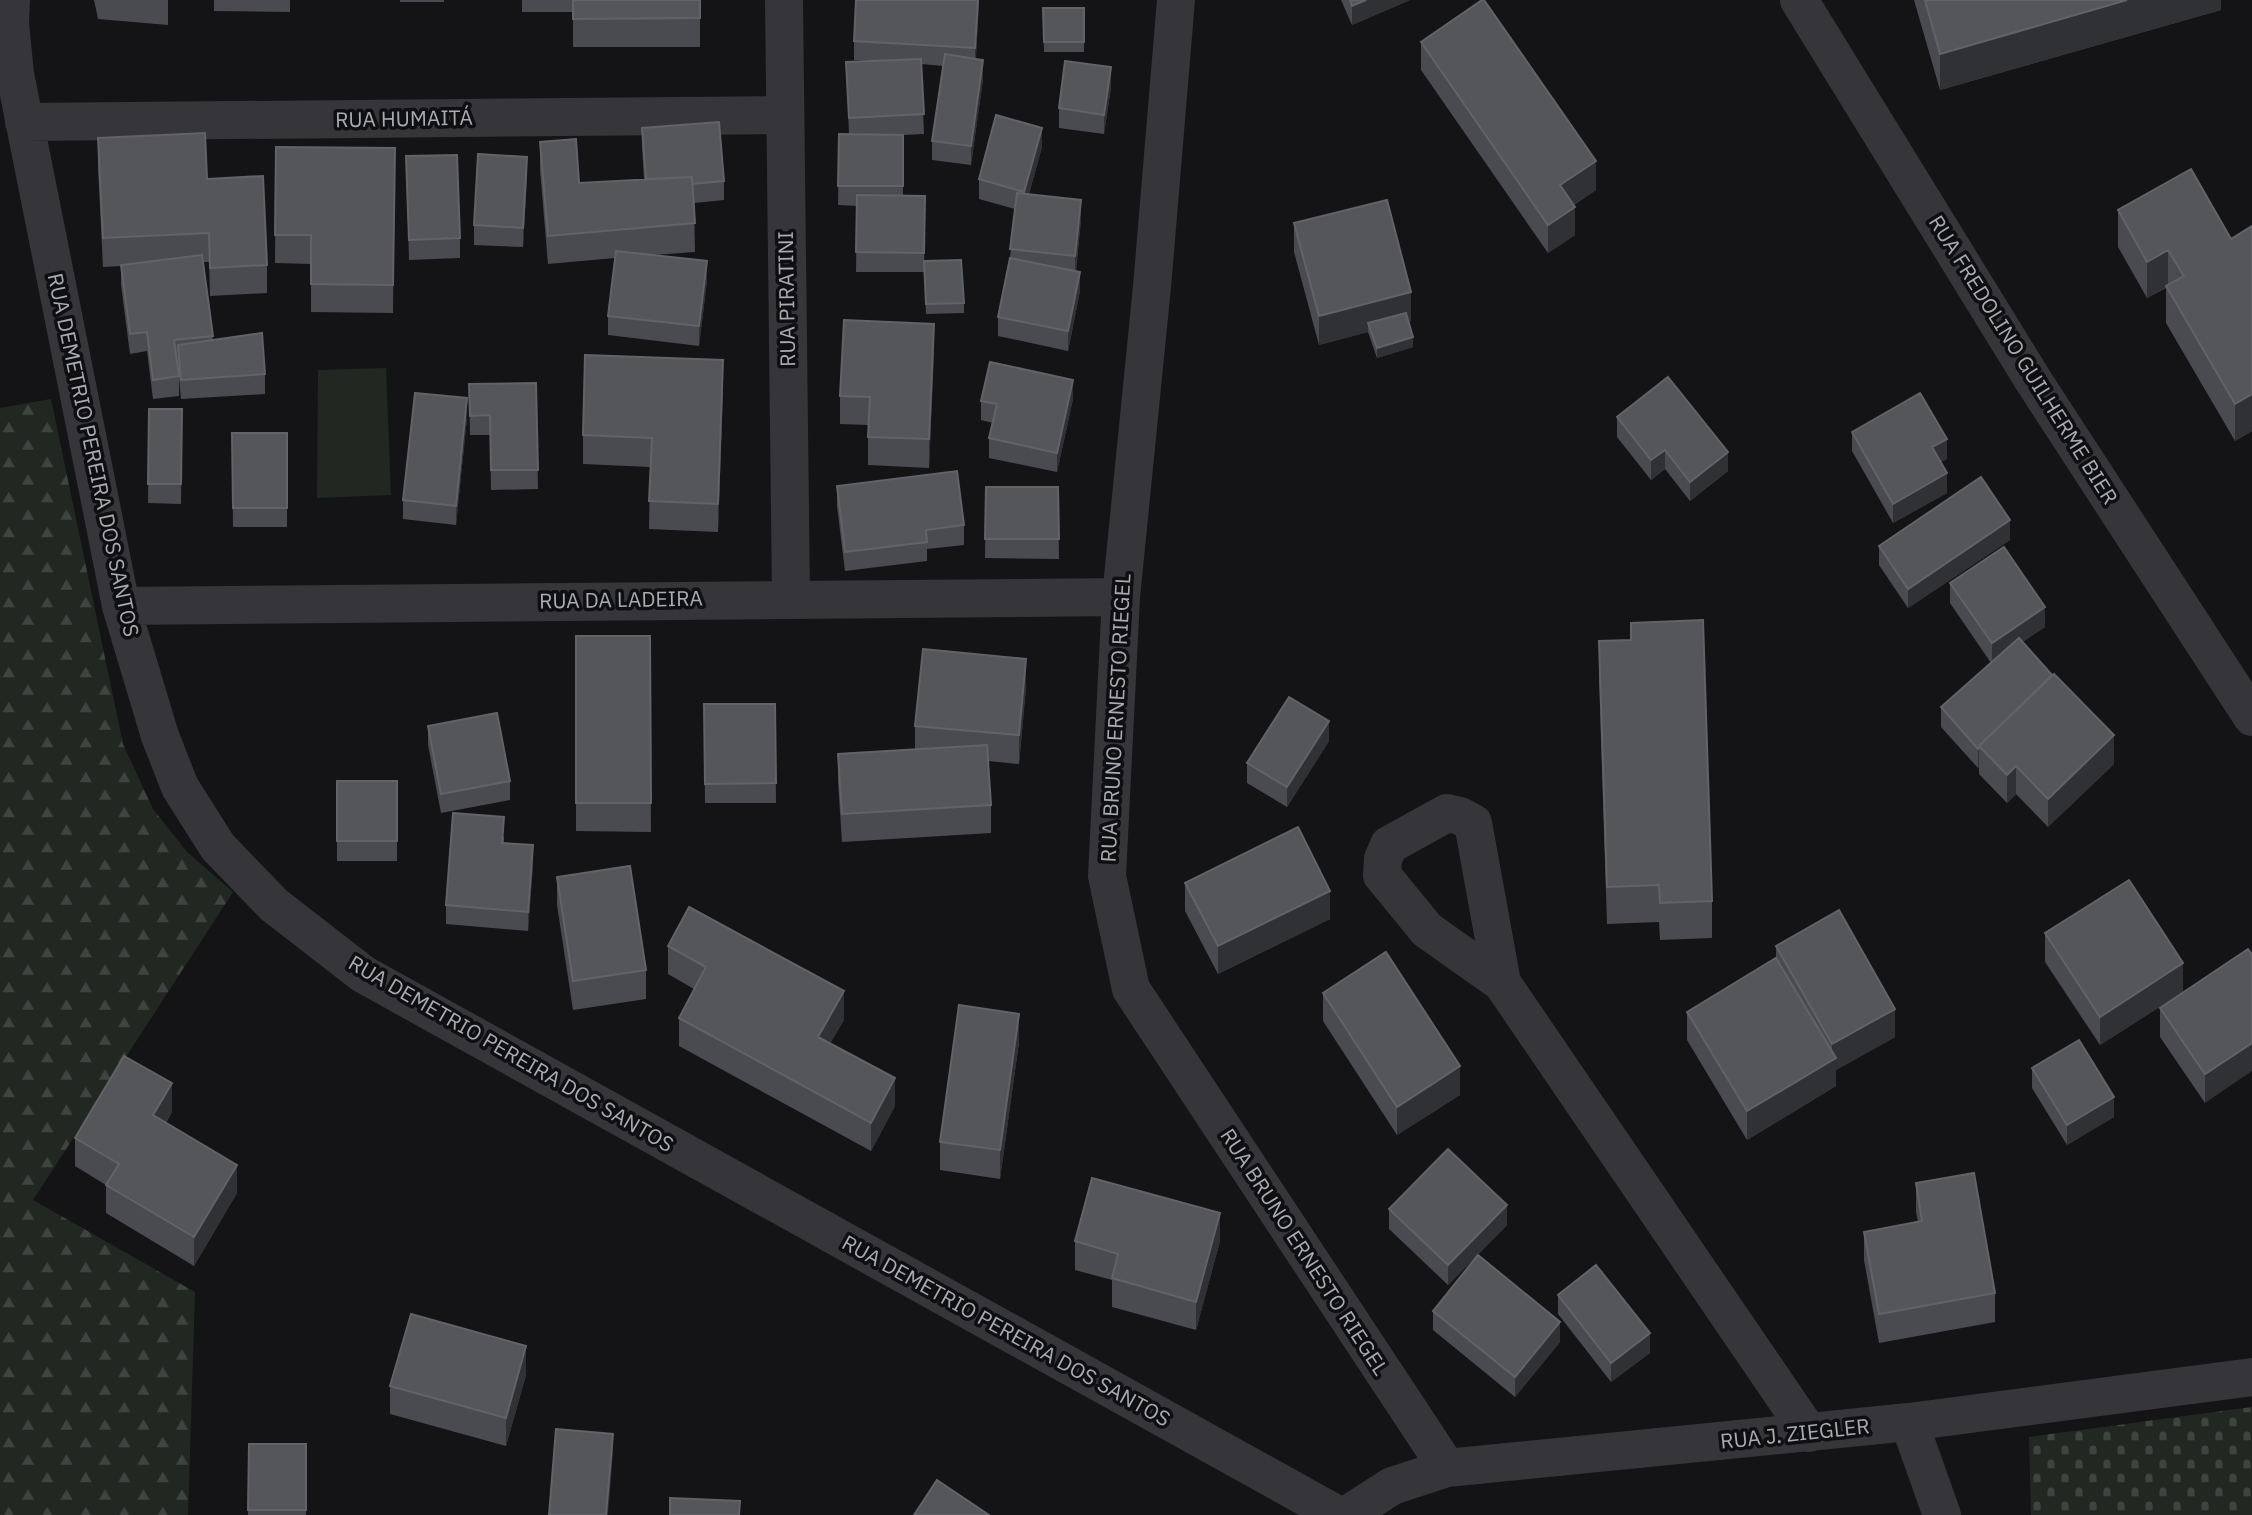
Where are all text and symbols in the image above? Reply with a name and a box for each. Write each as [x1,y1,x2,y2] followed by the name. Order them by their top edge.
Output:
[335,103,473,133] street label: RUA HUMAITÁ
[1923,210,2125,509] street label: RUA FREDOLINO GUILHERME BIER
[771,231,801,367] street label: RUA PIRATINI
[42,270,146,639] street label: RUA DEMETRIO PEREIRA DOS SANTOS
[1093,573,1137,863] street label: RUA BRUNO ERNESTO RIEGEL
[539,584,703,614] street label: RUA DA LADEIRA
[344,948,679,1158] street label: RUA DEMETRIO PEREIRA DOS SANTOS
[1214,1123,1395,1380] street label: RUA BRUNO ERNESTO RIEGEL
[837,1228,1176,1432] street label: RUA DEMETRIO PEREIRA DOS SANTOS
[1719,1411,1871,1455] street label: RUA J. ZIEGLER

